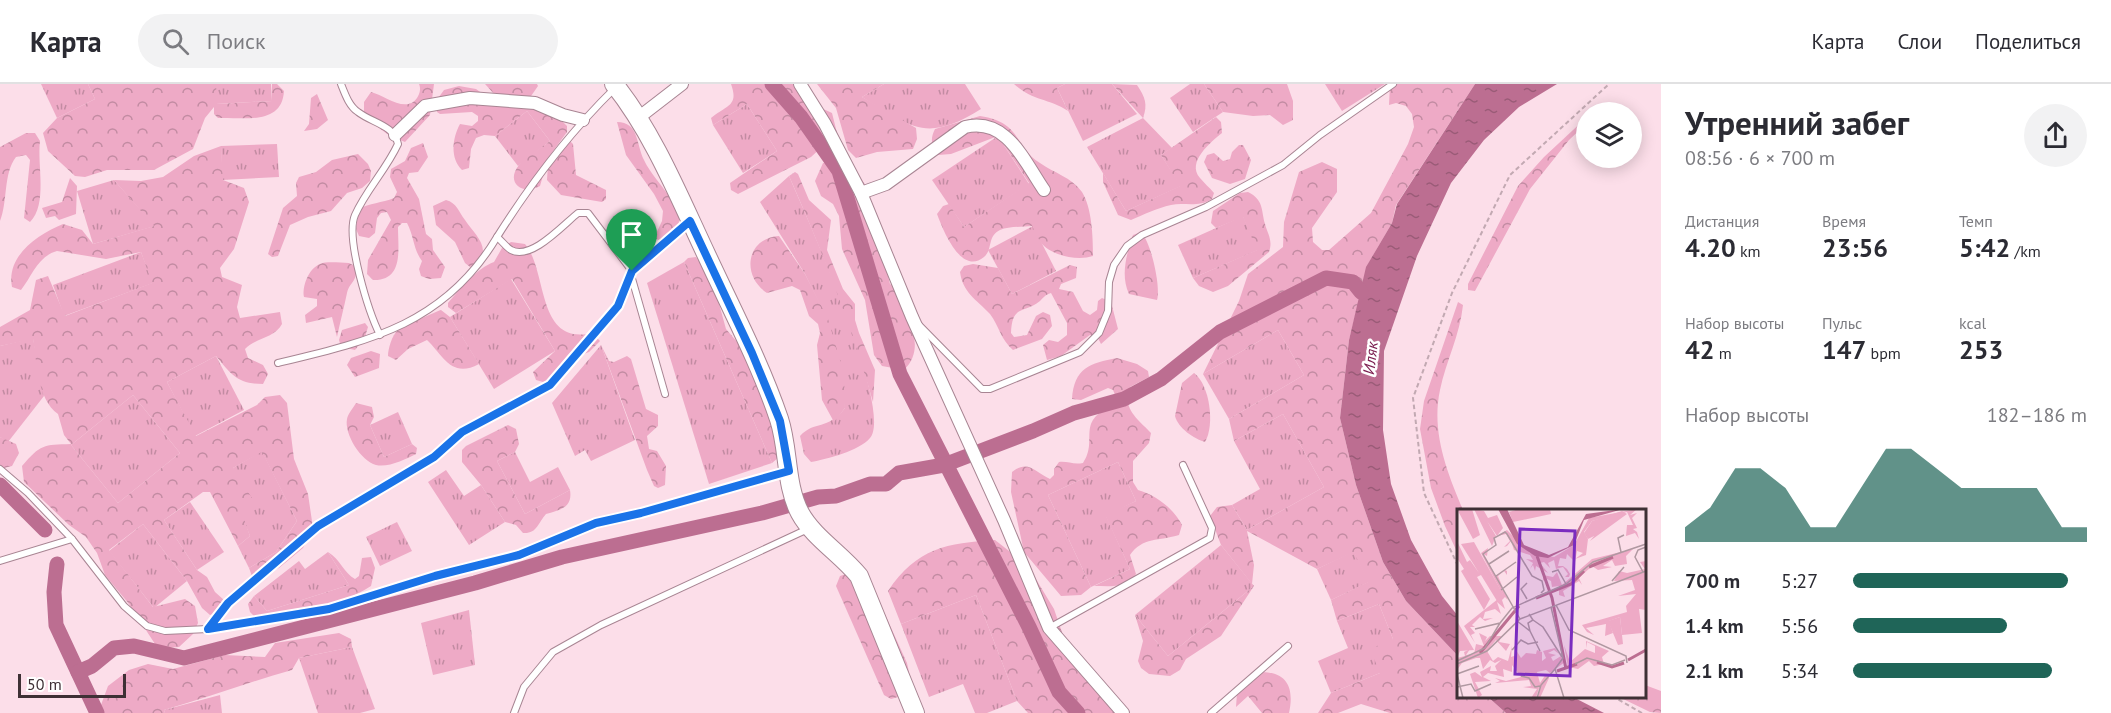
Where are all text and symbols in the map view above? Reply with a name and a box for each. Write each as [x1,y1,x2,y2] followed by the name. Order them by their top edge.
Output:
[138,14,558,68] search box
[30,23,102,60] text: Карта
[159,25,192,58] icon: search
[207,27,266,55] text: Поиск
[1811,28,1864,55] text: Карта
[1897,28,1942,55] text: Слои
[1975,28,2081,55] text: Поделиться
[1685,101,1909,144] text: Утренний забег
[1576,102,1642,168] map controls
[1576,102,1642,168] button: layers
[2024,104,2087,167] button: share
[1685,145,1835,171] text: 08:56 · 6 × 700 m
[606,209,657,271] pin
[1685,211,1759,231] text: Дистанция
[1822,211,1866,231] text: Время
[1959,211,1993,231] text: Темп
[615,218,648,251] icon: arrive
[1685,231,1736,264] text: 4.20
[1822,231,1888,264] text: 23:56
[1959,231,2010,264] text: 5:42
[1736,241,1761,261] text: km
[2010,241,2041,261] text: /km
[1685,313,1784,333] text: Набор высоты
[1822,313,1862,333] text: Пульс
[1959,313,1986,333] text: kcal
[1685,333,1714,366] text: 42
[1822,333,1866,366] text: 147
[1959,333,2003,366] text: 253
[1358,340,1382,376] water label: Иляк
[1714,343,1732,363] text: m
[1866,343,1901,363] text: bpm
[1685,402,1809,428] text: Набор высоты
[1987,402,2087,428] text: 182–186 m
[1457,509,1646,698] inset map
[1685,568,1740,594] text: 700 m
[1781,568,1818,594] text: 5:27
[1685,613,1744,639] text: 1.4 km
[1781,613,1818,639] text: 5:56
[1685,658,1744,684] text: 2.1 km
[1781,658,1818,684] text: 5:34
[18,671,126,698] scale bar
[27,674,62,694] text: 50 m

